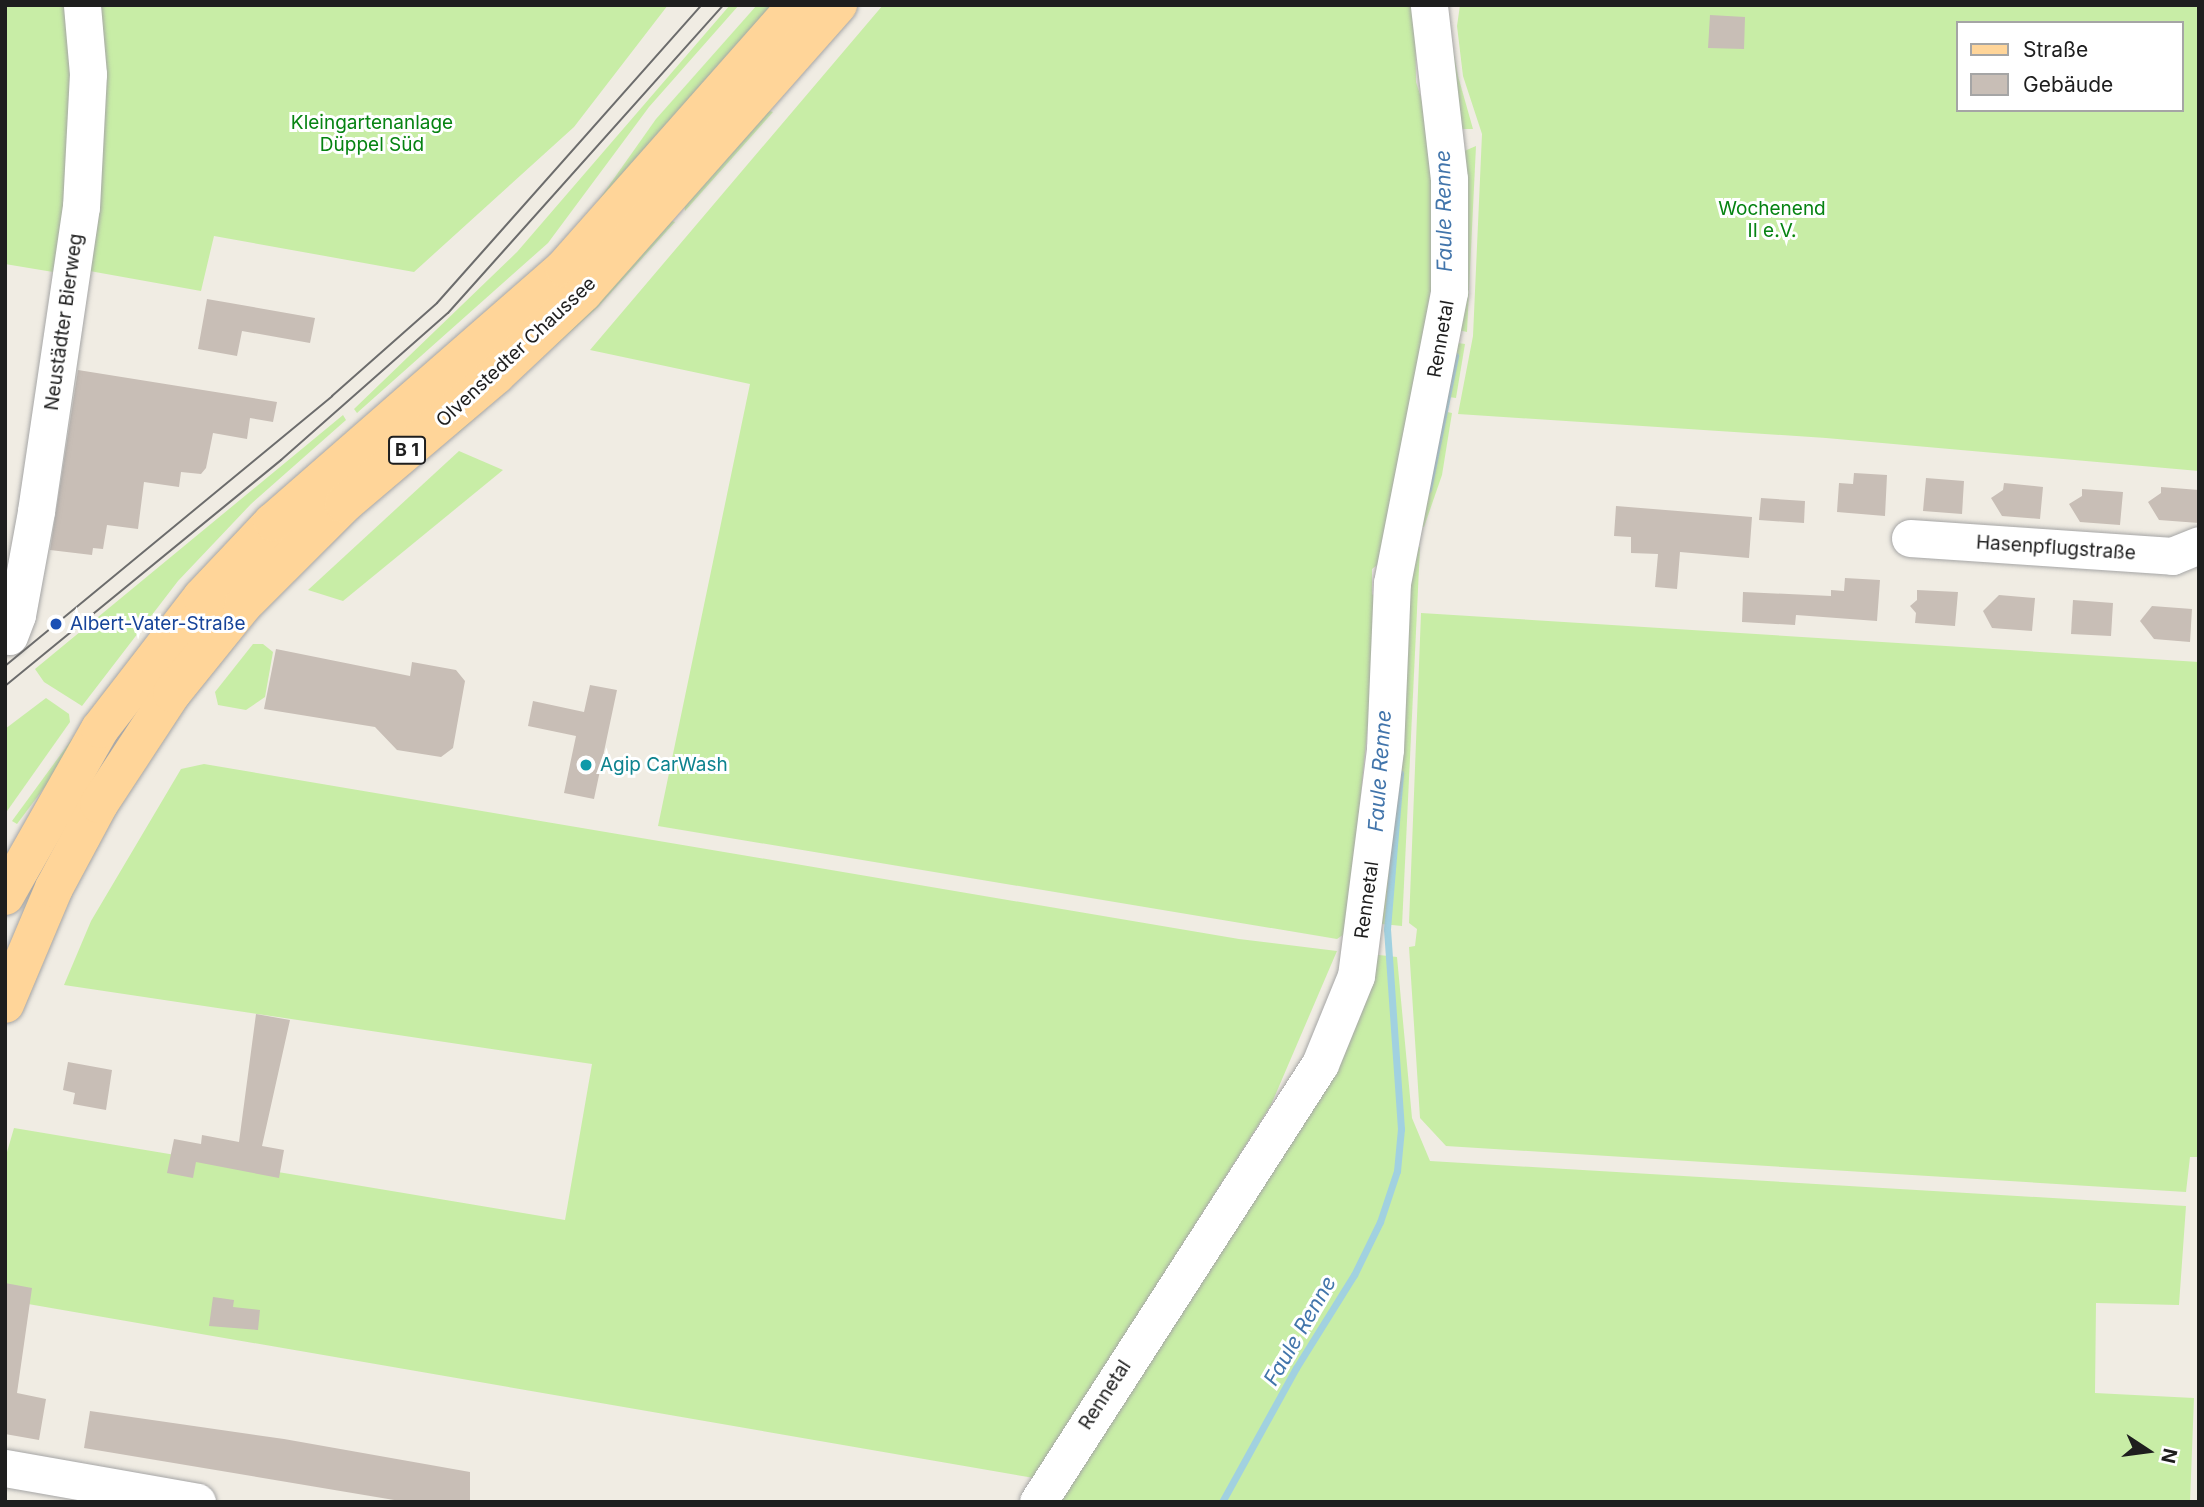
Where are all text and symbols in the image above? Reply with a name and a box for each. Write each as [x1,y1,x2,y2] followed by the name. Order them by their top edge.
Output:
[1955,21,2183,112] legend
[2023,37,2088,62] text: Straße
[2023,72,2113,97] text: Gebäude
[291,112,453,156] park label: Kleingartenanlage Düppel Süd
[1430,150,1458,272] water label: Faule Renne
[1718,198,1826,242] park label: Wochenend II e.V.
[40,232,88,412] street label: Neustädter Bierweg
[432,272,600,432] street label: Olvenstedter Chaussee
[1423,299,1459,379] street label: Rennetal
[388,436,426,464] road number: B 1
[1975,531,2137,565] street label: Hasenpflugstraße
[70,613,246,635] place label: Albert-Vater-Straße
[48,616,64,632] marker: Albert-Vater-Straße
[1363,709,1397,833] water label: Faule Renne
[600,754,728,776] place label: Agip CarWash
[578,757,594,773] marker: Agip CarWash
[1350,860,1384,940] street label: Rennetal
[1259,1272,1341,1390] water label: Faule Renne
[1074,1356,1136,1434] street label: Rennetal
[2113,1416,2183,1486] north arrow
[2156,1446,2182,1465] text: N

